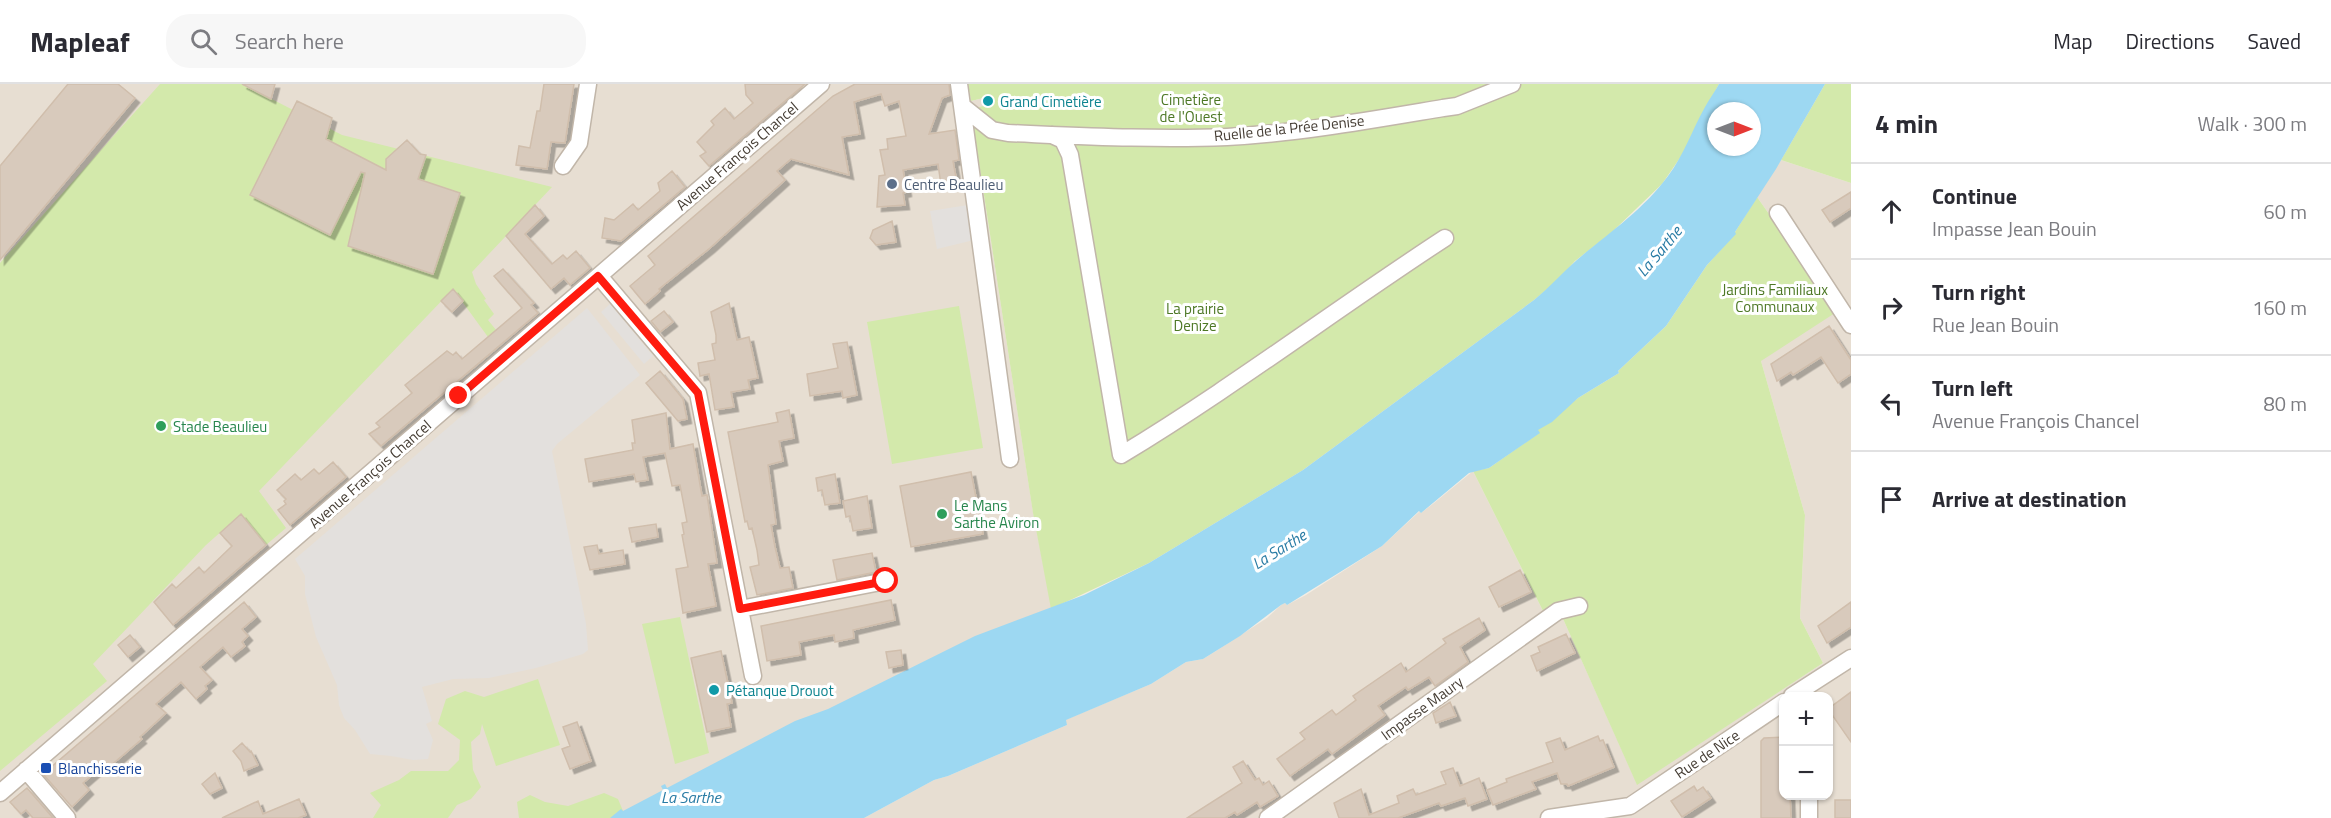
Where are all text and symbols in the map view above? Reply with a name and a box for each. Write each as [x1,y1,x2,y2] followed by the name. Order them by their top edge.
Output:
[166,14,586,68] search box
[30,20,130,63] text: Mapleaf
[235,24,344,58] text: Search here
[187,25,220,58] icon: search
[2053,25,2093,57] text: Map
[2126,25,2215,57] text: Directions
[2248,25,2301,57] text: Saved
[1159,88,1223,128] park label: Cimetière de l'Ouest
[1000,90,1102,113] place label: Grand Cimetière
[981,94,995,108] marker: Grand Cimetière
[671,96,803,216] street label: Avenue François Chancel
[1707,102,1761,156] north arrow
[1875,104,1938,143] text: 4 min
[2198,108,2307,139] text: Walk · 300 m
[1213,109,1365,147] street label: Ruelle de la Prée Denise
[904,173,1003,196] place label: Centre Beaulieu
[885,177,899,191] marker: Centre Beaulieu
[1932,179,2017,213] text: Continue
[1875,195,1908,228] icon: ahead
[2263,196,2307,227] text: 60 m
[1932,213,2097,244] text: Impasse Jean Bouin
[1631,219,1688,282] water label: La Sarthe
[1932,275,2026,309] text: Turn right
[1722,278,1828,318] park label: Jardins Familiaux Communaux
[1875,291,1908,324] icon: right
[2252,292,2307,323] text: 160 m
[1166,297,1224,337] park label: La prairie Denize
[1932,309,2059,340] text: Rue Jean Bouin
[1932,371,2013,405] text: Turn left
[445,382,471,408] route end
[1875,387,1908,420] icon: left
[2263,388,2307,419] text: 80 m
[1932,405,2140,436] text: Avenue François Chancel
[304,414,436,534] street label: Avenue François Chancel
[173,415,267,438] place label: Stade Beaulieu
[154,419,168,433] marker: Stade Beaulieu
[1932,482,2127,516] text: Arrive at destination
[1875,483,1908,516] icon: arrive
[954,494,1039,534] place label: Le Mans Sarthe Aviron
[935,507,949,521] marker: Le Mans Sarthe Aviron
[1247,522,1312,575] water label: La Sarthe
[872,567,898,593] route start
[1376,670,1468,746] street label: Impasse Maury
[726,679,834,702] place label: Pétanque Drouot
[707,683,721,697] marker: Pétanque Drouot
[1779,692,1833,800] map controls
[1779,692,1833,746] button: +
[1670,724,1744,784] street label: Rue de Nice
[1779,746,1833,800] button: −
[58,757,142,780] place label: Blanchisserie
[39,761,53,775] marker: Blanchisserie
[661,785,723,809] water label: La Sarthe

